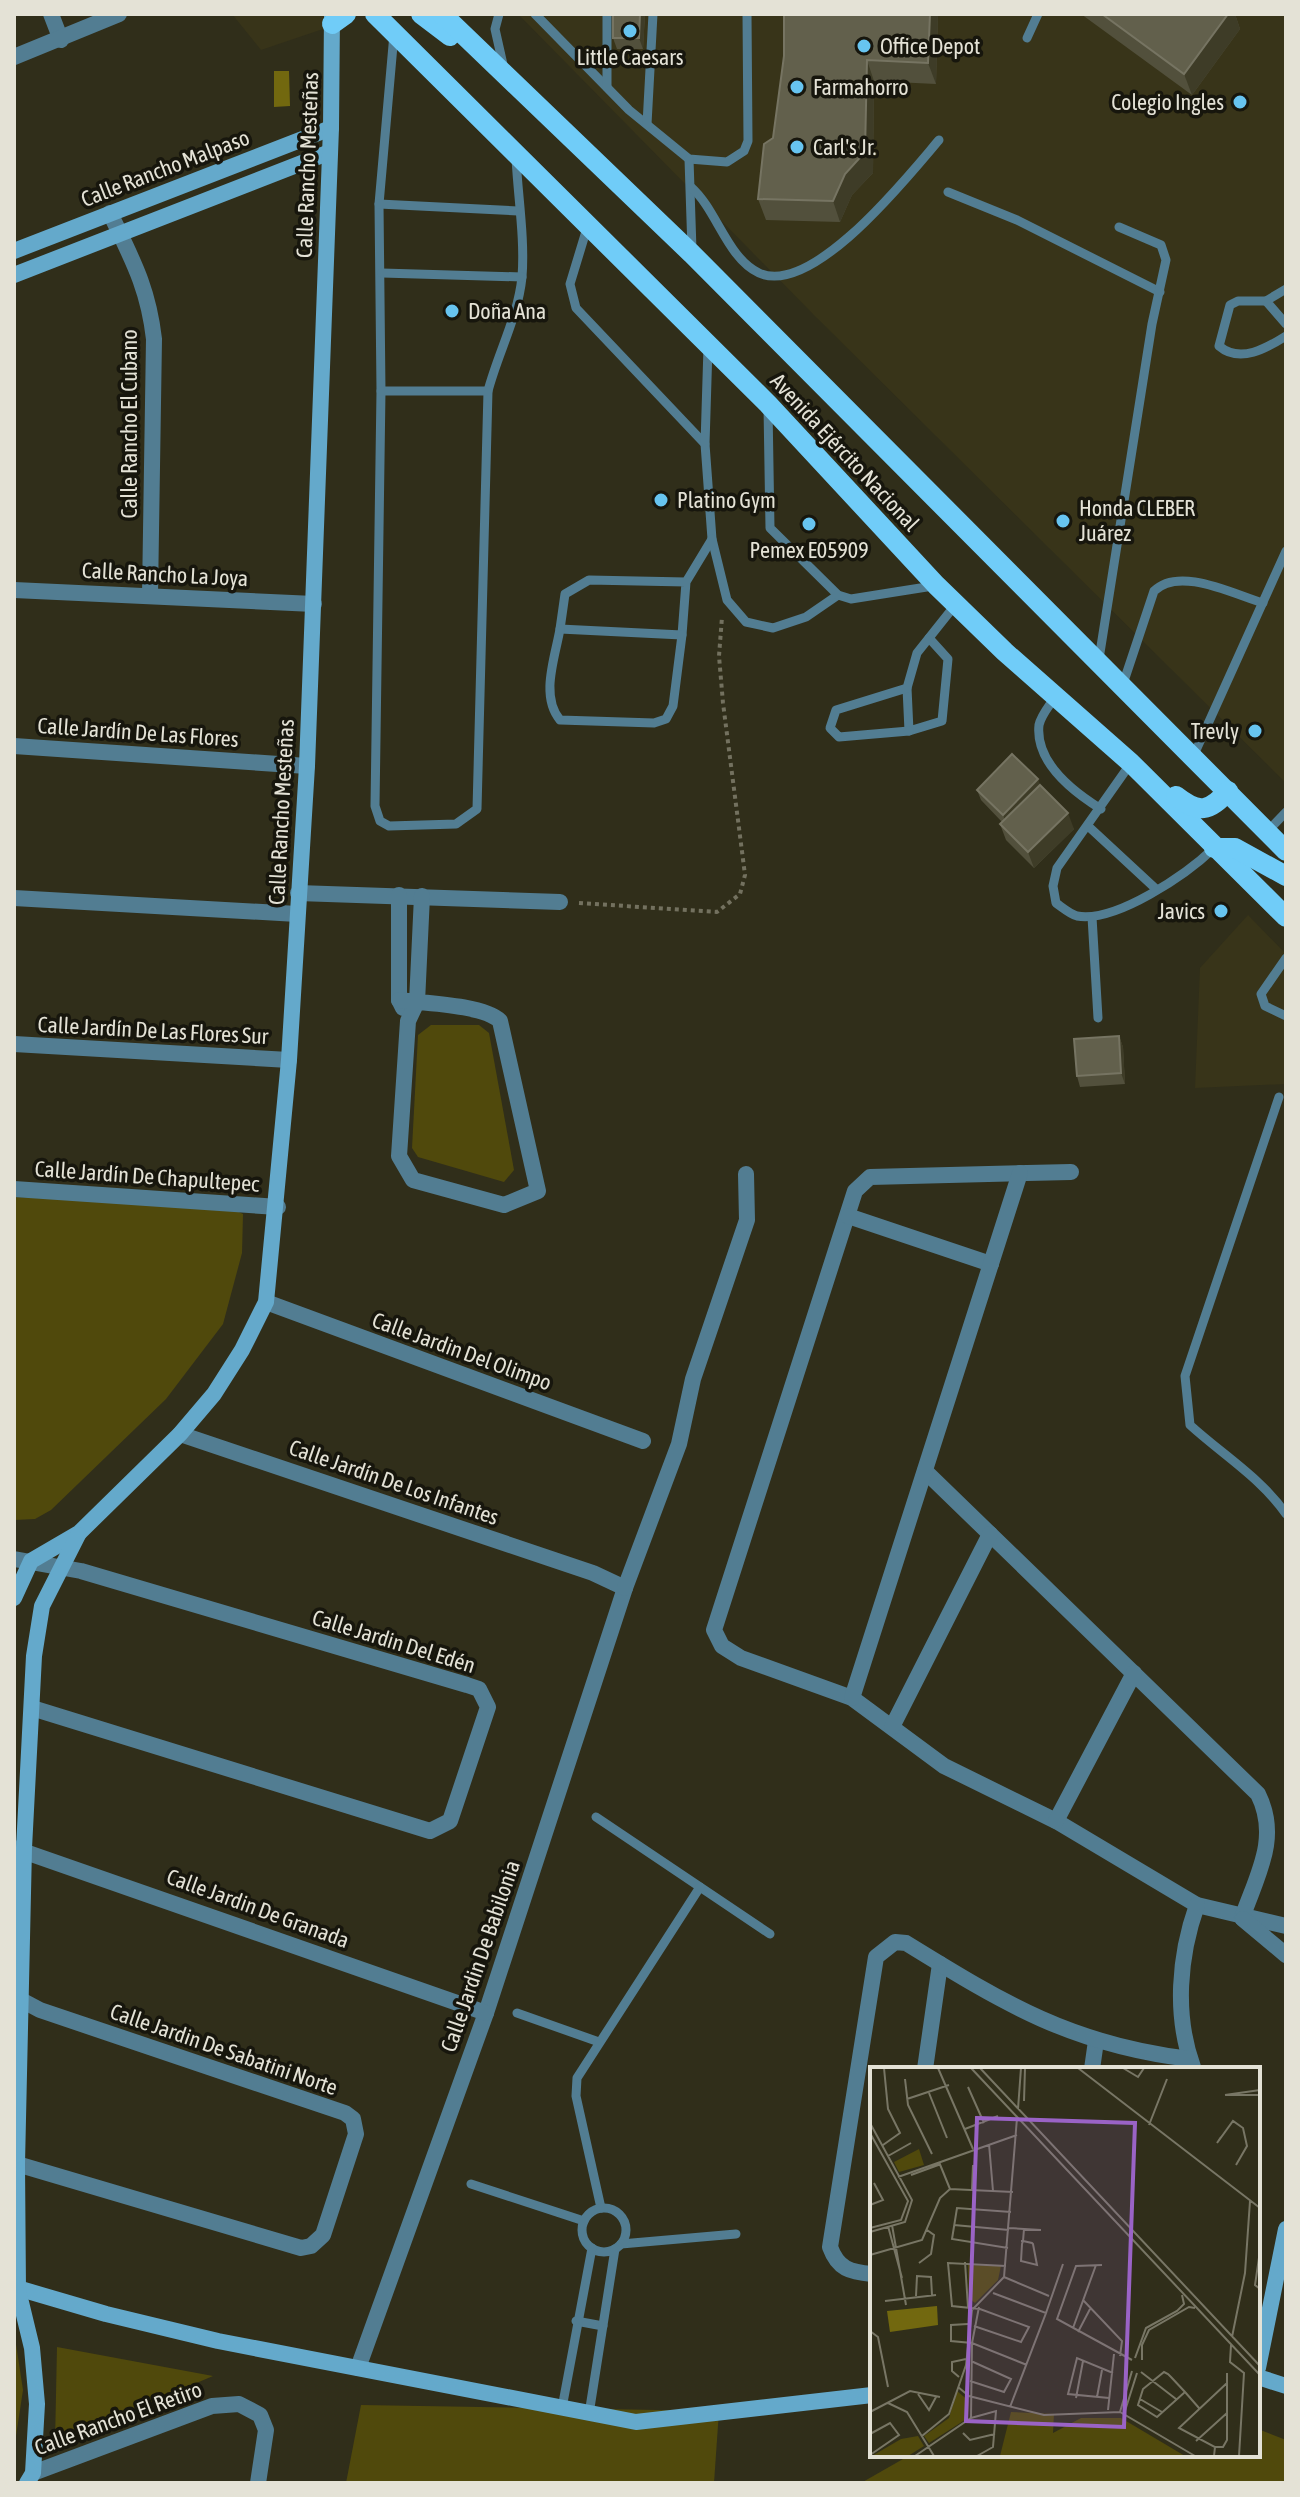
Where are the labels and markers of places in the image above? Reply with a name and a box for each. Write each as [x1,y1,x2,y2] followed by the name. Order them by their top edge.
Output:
[621,22,639,40] marker: Little Caesars
[880,33,980,59] place label: Office Depot
[855,37,873,55] marker: Office Depot
[576,44,684,70] place label: Little Caesars
[813,74,909,100] place label: Farmahorro
[788,78,806,96] marker: Farmahorro
[1111,89,1224,115] place label: Colegio Ingles
[1231,93,1249,111] marker: Colegio Ingles
[813,134,876,160] place label: Carl's Jr.
[788,138,806,156] marker: Carl's Jr.
[468,298,546,324] place label: Doña Ana
[443,302,461,320] marker: Doña Ana
[677,487,776,513] place label: Platino Gym
[652,491,670,509] marker: Platino Gym
[1079,495,1195,546] place label: Honda CLEBER Juárez
[1054,512,1072,530] marker: Honda CLEBER Juárez
[800,515,818,533] marker: Pemex E05909
[749,537,869,563] place label: Pemex E05909
[1191,718,1239,744] place label: Trevly
[1246,722,1264,740] marker: Trevly
[1158,898,1205,924] place label: Javics
[1212,902,1230,920] marker: Javics

